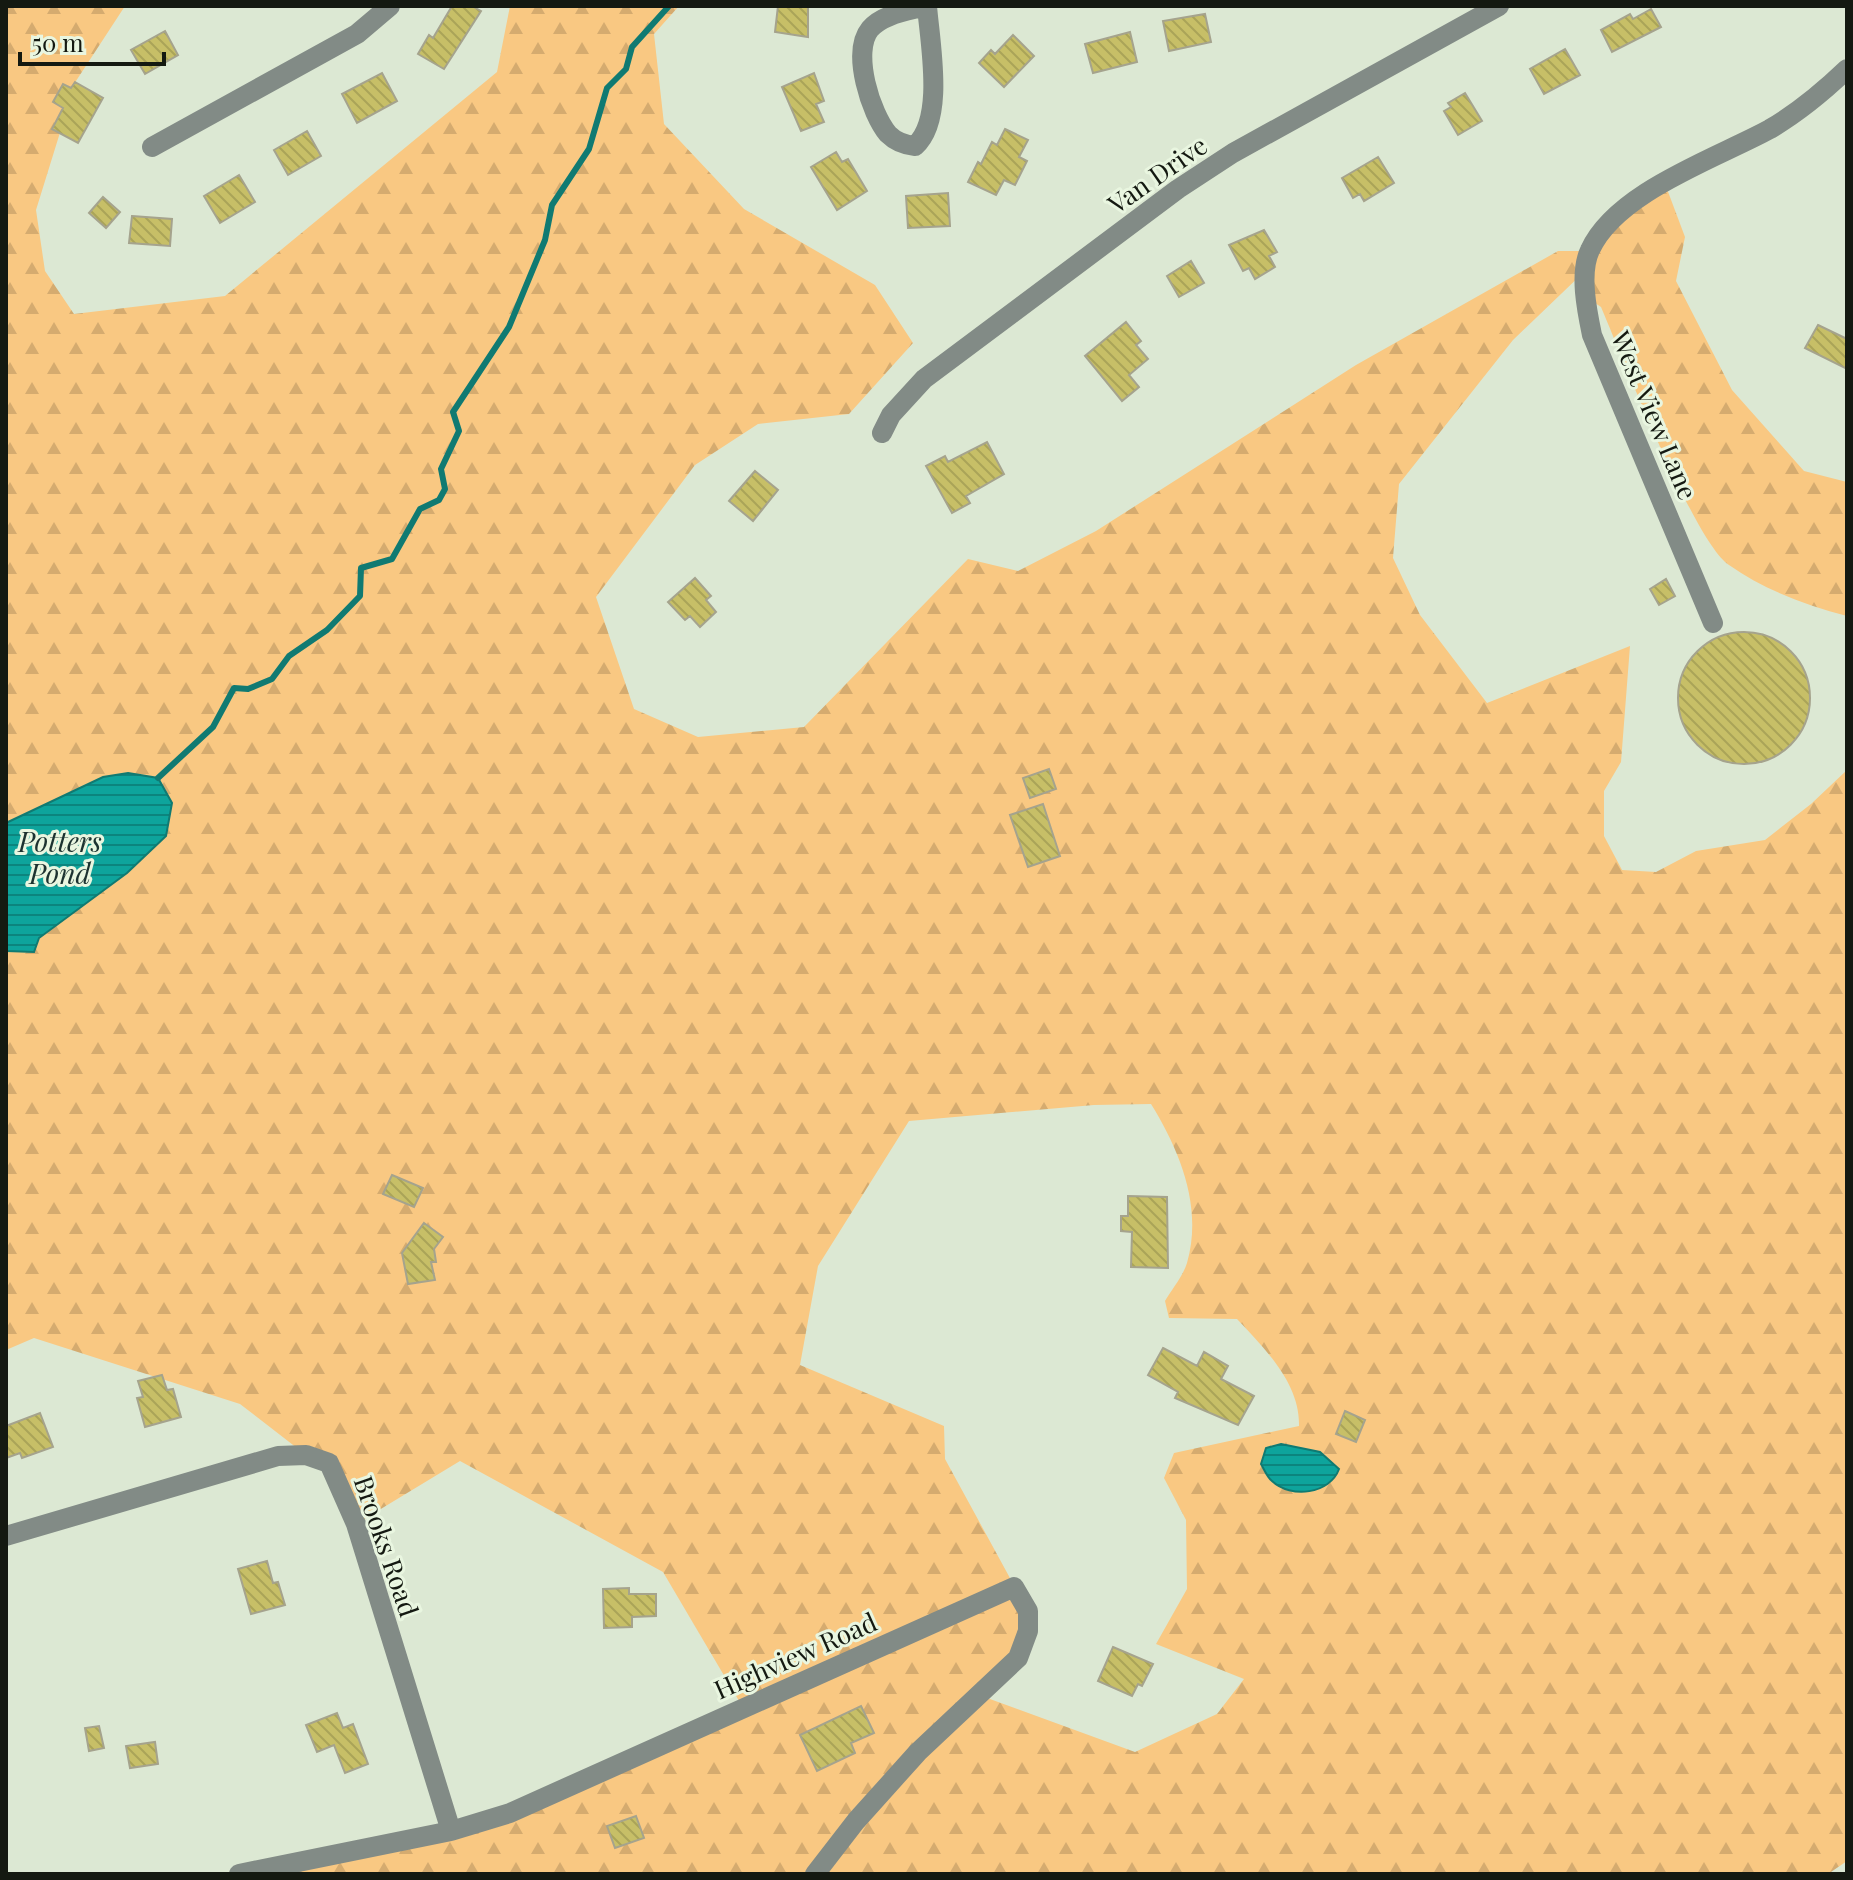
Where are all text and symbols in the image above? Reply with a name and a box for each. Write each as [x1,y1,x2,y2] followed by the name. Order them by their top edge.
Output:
[20,16,164,66] scale bar
[32,26,84,58] text: 50 m
[1100,127,1213,221] street label: Van Drive
[1603,324,1706,505] street label: West View Lane
[17,822,102,891] water label: Potters Pond
[347,1471,427,1621] street label: Brooks Road
[708,1604,882,1706] street label: Highview Road

